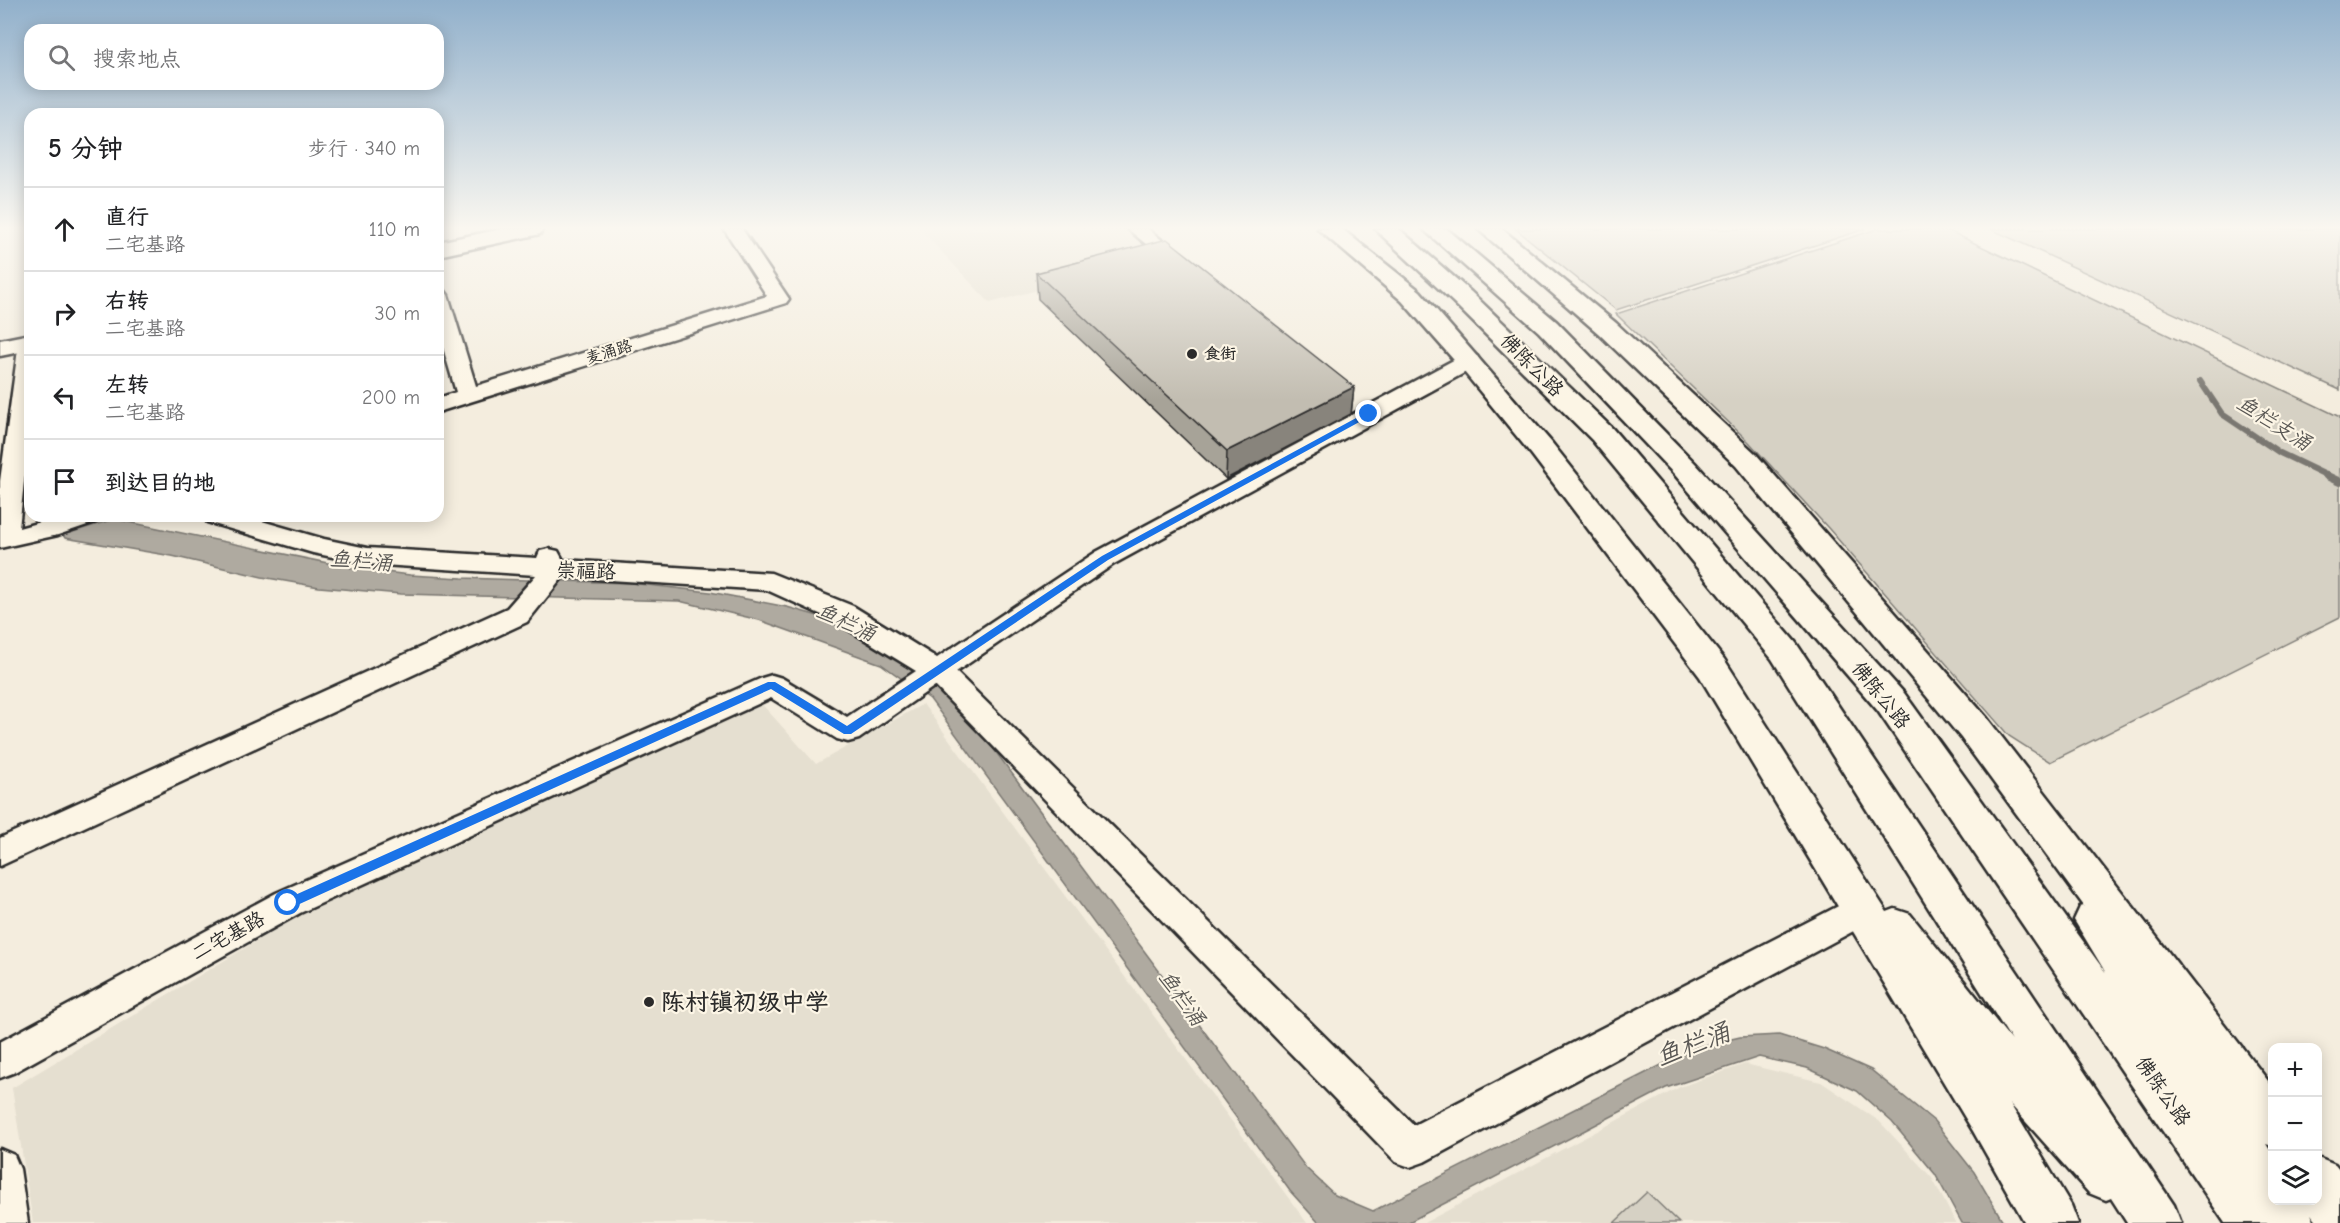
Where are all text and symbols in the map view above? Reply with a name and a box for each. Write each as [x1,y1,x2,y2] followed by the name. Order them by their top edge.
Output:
[24,24,444,90] search box
[45,41,78,74] icon: search
[93,46,181,72] text: 搜索地点
[48,134,123,164] text: 5 分钟
[308,137,420,160] text: 步行 · 340 m
[105,204,149,230] text: 直行
[48,213,81,246] icon: ahead
[369,218,420,241] text: 110 m
[105,233,185,256] text: 二宅基路
[105,288,149,314] text: 右转
[48,297,81,330] icon: right
[374,302,420,325] text: 30 m
[105,317,185,340] text: 二宅基路
[1496,329,1569,402] street label: 佛陈公路
[583,336,635,368] street label: 麦涌路
[1204,345,1236,363] place label: 食街
[1185,347,1199,361] marker: 食街
[105,372,149,398] text: 左转
[48,381,81,414] icon: left
[362,386,420,409] text: 200 m
[2232,391,2317,456] water label: 鱼栏支涌
[1355,400,1381,426] route end
[105,401,185,424] text: 二宅基路
[48,465,81,498] icon: arrive
[105,470,215,496] text: 到达目的地
[329,547,394,575] water label: 鱼栏涌
[556,558,617,584] street label: 崇福路
[812,598,881,646] water label: 鱼栏涌
[1847,657,1916,734] street label: 佛陈公路
[274,889,300,915] route start
[187,906,269,965] street label: 二宅基路
[1154,965,1211,1031] water label: 鱼栏涌
[661,988,829,1016] place label: 陈村镇初级中学
[642,995,656,1009] marker: 陈村镇初级中学
[1651,1017,1736,1073] water label: 鱼栏涌
[2268,1043,2322,1205] map controls
[2268,1043,2322,1097] button: +
[2131,1052,2196,1131] street label: 佛陈公路
[2268,1097,2322,1151] button: −
[2268,1151,2322,1205] button: layers

